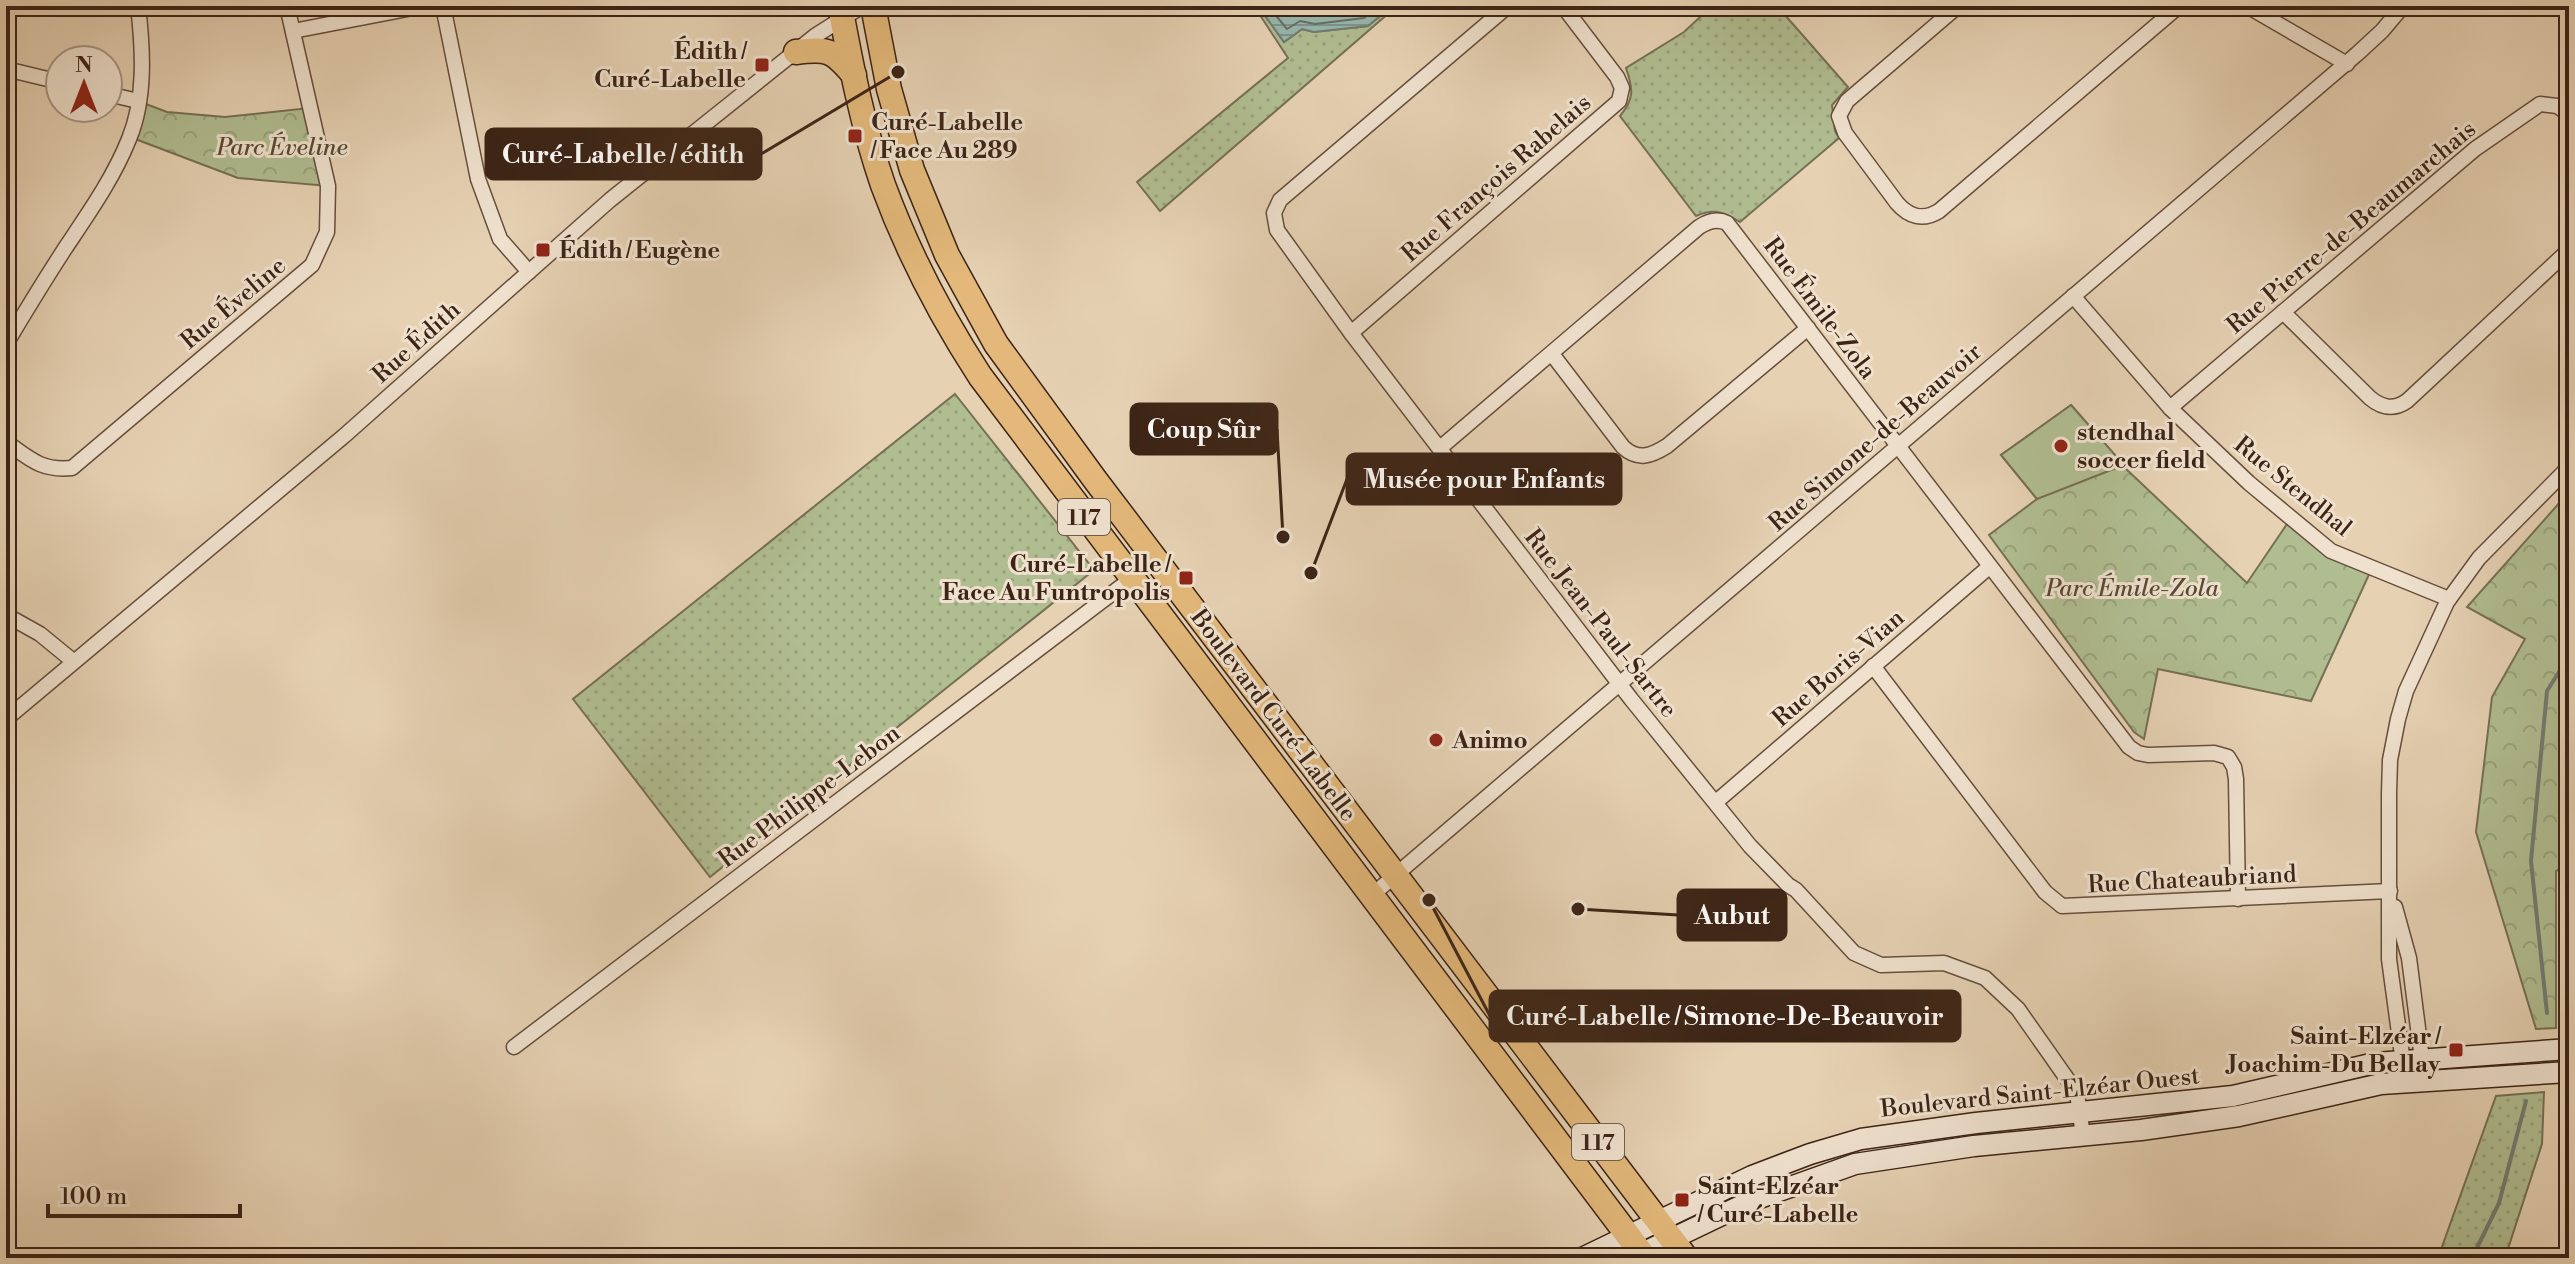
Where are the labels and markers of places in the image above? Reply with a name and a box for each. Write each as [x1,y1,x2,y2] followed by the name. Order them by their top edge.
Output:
[594,35,747,95] place label: Édith / Curé-Labelle
[753,56,771,74] marker: Édith / Curé-Labelle
[870,108,1023,166] place label: Curé-Labelle / Face Au 289
[846,127,864,145] marker: Curé-Labelle / Face Au 289
[486,129,761,179] callout: Curé-Labelle / édith
[559,234,720,266] place label: Édith / Eugène
[534,241,552,259] marker: Édith / Eugène
[1131,404,1277,454] callout: Coup Sûr
[2077,418,2206,476] place label: stendhal soccer field
[2052,437,2070,455] marker: stendhal soccer field
[1347,454,1621,504] callout: Musée pour Enfants
[942,550,1171,608] place label: Curé-Labelle / Face Au Funtropolis
[1177,569,1195,587] marker: Curé-Labelle / Face Au Funtropolis
[1451,726,1528,756] place label: Animo
[1427,731,1445,749] marker: Animo
[1678,890,1786,940] callout: Aubut
[1490,991,1960,1041] callout: Curé-Labelle / Simone-De-Beauvoir
[2225,1022,2441,1080] place label: Saint-Elzéar / Joachim-Du Bellay
[2447,1041,2465,1059] marker: Saint-Elzéar / Joachim-Du Bellay
[1697,1172,1859,1230] place label: Saint-Elzéar / Curé-Labelle
[1673,1191,1691,1209] marker: Saint-Elzéar / Curé-Labelle

